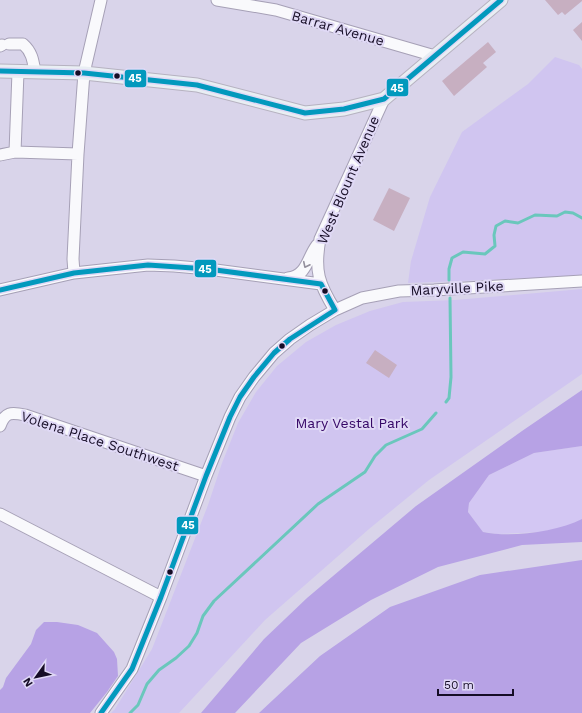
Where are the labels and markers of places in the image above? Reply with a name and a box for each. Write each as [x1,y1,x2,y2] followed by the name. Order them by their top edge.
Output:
[73,68,83,78] unlabelled marker
[112,71,122,81] unlabelled marker
[320,286,330,296] unlabelled marker
[277,341,287,351] unlabelled marker
[165,567,175,577] unlabelled marker

